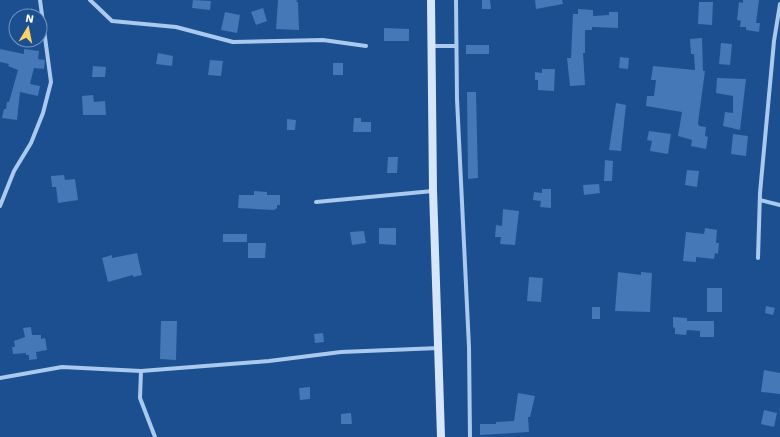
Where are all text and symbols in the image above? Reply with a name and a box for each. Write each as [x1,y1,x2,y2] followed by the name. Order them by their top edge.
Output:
[8,8,48,48] north arrow
[25,12,35,26] text: N

